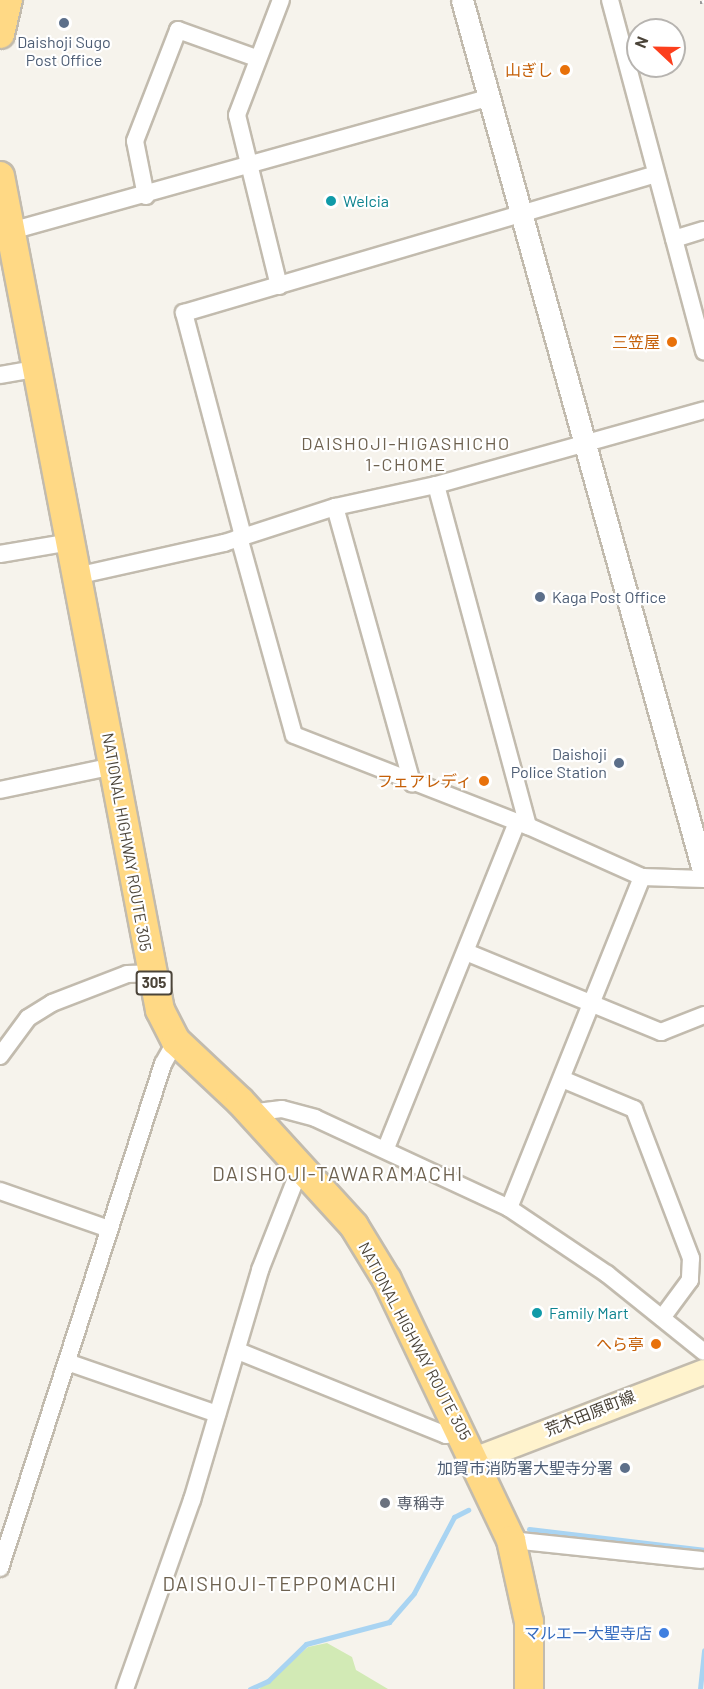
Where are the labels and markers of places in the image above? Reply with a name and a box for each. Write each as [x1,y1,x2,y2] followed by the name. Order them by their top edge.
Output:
[57,16,71,30] marker: Daishoji Sugo Post Office
[17,32,111,70] place label: Daishoji Sugo Post Office
[505,60,553,80] place label: 山ぎし
[558,63,572,77] marker: 山ぎし
[343,191,389,211] place label: Welcia
[324,194,338,208] marker: Welcia
[612,332,660,352] place label: 三笠屋
[665,335,679,349] marker: 三笠屋
[552,587,666,607] place label: Kaga Post Office
[533,590,547,604] marker: Kaga Post Office
[511,744,607,782] place label: Daishoji Police Station
[612,756,626,770] marker: Daishoji Police Station
[376,771,472,791] place label: フェアレディ
[477,774,491,788] marker: フェアレディ
[549,1303,629,1323] place label: Family Mart
[530,1306,544,1320] marker: Family Mart
[596,1334,644,1354] place label: へら亭
[649,1337,663,1351] marker: へら亭
[437,1458,613,1478] place label: 加賀市消防署大聖寺分署
[618,1461,632,1475] marker: 加賀市消防署大聖寺分署
[397,1493,445,1513] place label: 専稱寺
[378,1496,392,1510] marker: 専稱寺
[524,1623,652,1643] place label: マルエー大聖寺店
[657,1626,671,1640] marker: マルエー大聖寺店

